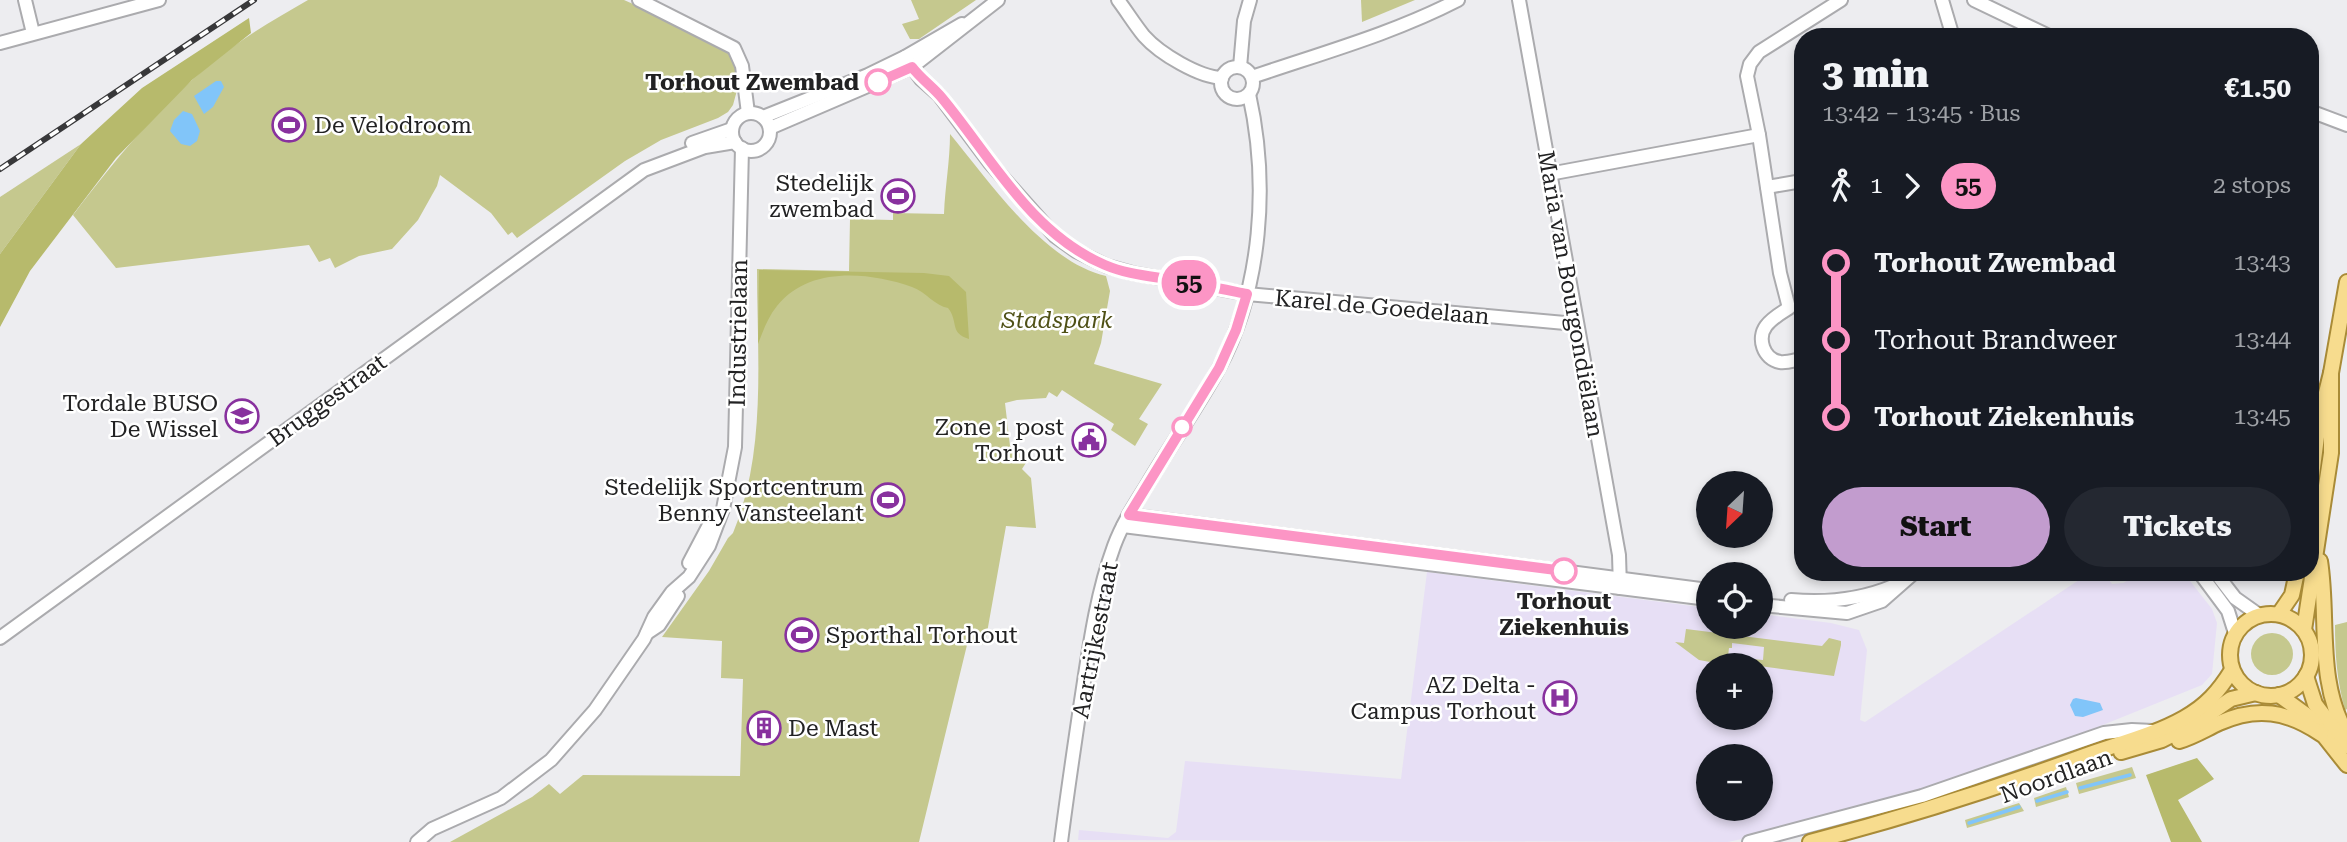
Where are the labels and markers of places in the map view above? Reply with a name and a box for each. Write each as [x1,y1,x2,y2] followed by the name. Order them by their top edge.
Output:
[645,69,859,96] place label: Torhout Zwembad
[865,69,891,95] marker: Torhout Zwembad
[270,106,308,144] sports icon: De Velodroom
[314,112,472,139] place label: De Velodroom
[770,170,874,223] place label: Stedelijk zwembad
[879,177,917,215] sports icon: Stedelijk zwembad
[62,390,218,443] place label: Tordale BUSO De Wissel
[223,397,261,435] school or university icon: Tordale BUSO De Wissel
[935,414,1064,467] place label: Zone 1 post Torhout
[1172,417,1192,437] unlabelled marker
[1070,421,1108,459] public building icon: Zone 1 post Torhout
[605,474,864,527] place label: Stedelijk Sportcentrum Benny Vansteelant
[869,481,907,519] sports icon: Stedelijk Sportcentrum Benny Vansteelant
[1551,558,1577,584] marker: Torhout Ziekenhuis
[1499,588,1629,641] place label: Torhout Ziekenhuis
[783,616,821,654] sports icon: Sporthal Torhout
[826,622,1018,649] place label: Sporthal Torhout
[1351,672,1536,725] place label: AZ Delta - Campus Torhout
[1541,679,1579,717] hospital icon: AZ Delta - Campus Torhout
[745,709,783,747] building icon: De Mast
[788,715,878,742] place label: De Mast

